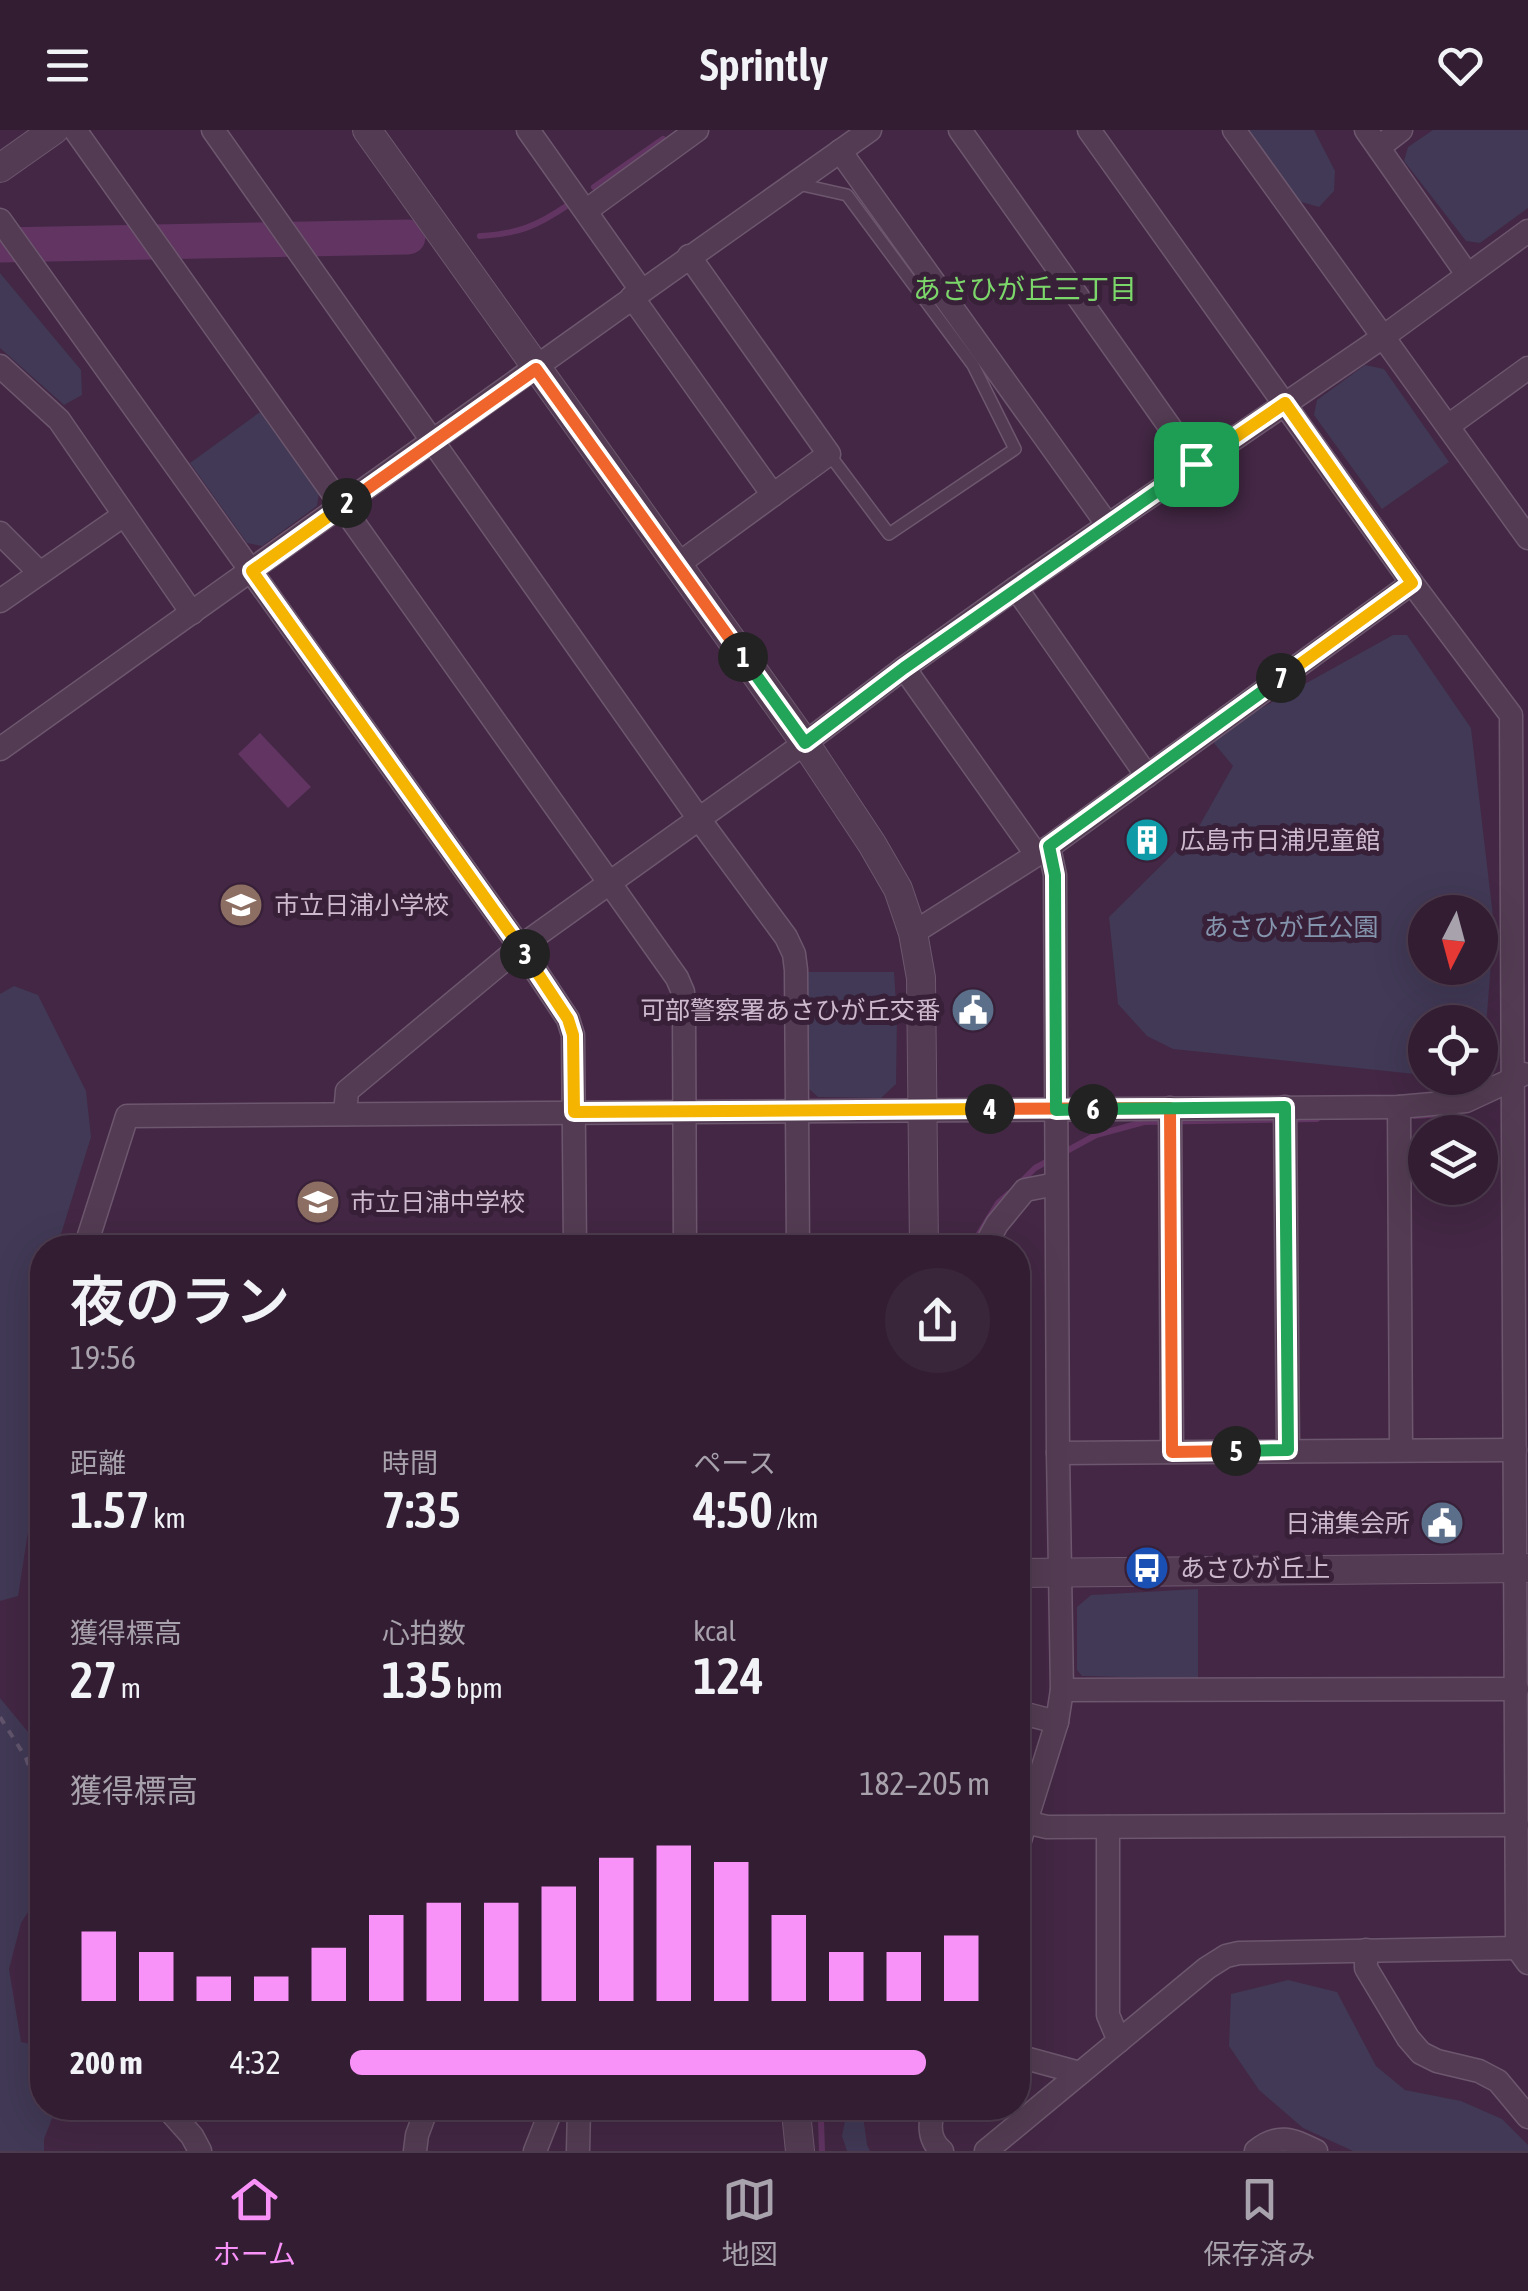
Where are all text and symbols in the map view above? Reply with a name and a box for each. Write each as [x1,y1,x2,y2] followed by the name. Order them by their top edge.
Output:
[40,38,95,93] icon: menu
[1433,38,1488,93] icon: heart
[700,39,828,91] text: Sprintly
[913,273,1137,305] district label: あさひが丘三丁目
[1154,422,1239,507] pin
[1169,437,1224,492] icon: arrive
[322,478,372,528] pin: 2
[340,487,354,519] text: 2
[718,632,768,682] pin: 1
[736,641,750,673] text: 1
[1256,653,1306,703] pin: 7
[1274,662,1288,694] text: 7
[1124,817,1170,863] building icon: 広島市日浦児童館
[1180,826,1380,854] place label: 広島市日浦児童館
[218,882,264,928] school or university icon: 市立日浦小学校
[274,891,449,919] place label: 市立日浦小学校
[1408,895,1498,985] north arrow
[1408,895,1498,1205] map controls
[1203,913,1379,941] park label: あさひが丘公園
[500,929,550,979] pin: 3
[518,938,532,970] text: 3
[950,987,996,1033] public building icon: 可部警察署あさひが丘交番
[640,996,940,1024] place label: 可部警察署あさひが丘交番
[1408,1005,1498,1095] button: locate
[965,1084,1015,1134] pin: 4
[1068,1084,1118,1134] pin: 6
[983,1093,997,1125] text: 4
[1086,1093,1100,1125] text: 6
[1408,1115,1498,1205] button: layers
[295,1179,341,1225] school or university icon: 市立日浦中学校
[350,1188,525,1216] place label: 市立日浦中学校
[885,1268,990,1373] button: share
[70,1270,290,1333] text: 夜のラン
[70,1339,136,1376] text: 19:56
[1211,1426,1261,1476] pin: 5
[1229,1435,1243,1467] text: 5
[70,1447,126,1479] text: 距離
[382,1447,438,1479] text: 時間
[693,1447,776,1479] text: ペース
[70,1481,149,1539] text: 1.57
[382,1481,461,1539] text: 7:35
[693,1481,773,1539] text: 4:50
[1419,1500,1465,1546] public building icon: 日浦集会所
[149,1502,186,1534] text: km
[773,1502,819,1534] text: /km
[1285,1509,1410,1537] place label: 日浦集会所
[1124,1545,1170,1591] bus stop icon: あさひが丘上
[1180,1554,1330,1582] place label: あさひが丘上
[693,1615,736,1647] text: kcal
[70,1617,182,1649] text: 獲得標高
[382,1617,466,1649] text: 心拍数
[693,1647,764,1705] text: 124
[70,1651,117,1709] text: 27
[382,1651,452,1709] text: 135
[117,1672,141,1704] text: m
[452,1672,503,1704] text: bpm
[860,1765,990,1802] text: 182–205 m
[70,1772,198,1809] text: 獲得標高
[70,2044,143,2081] text: 200 m
[230,2044,281,2081] text: 4:32
[213,2172,296,2272] tab: ホーム
[722,2172,778,2272] tab: 地図
[1203,2172,1315,2272] tab: 保存済み

